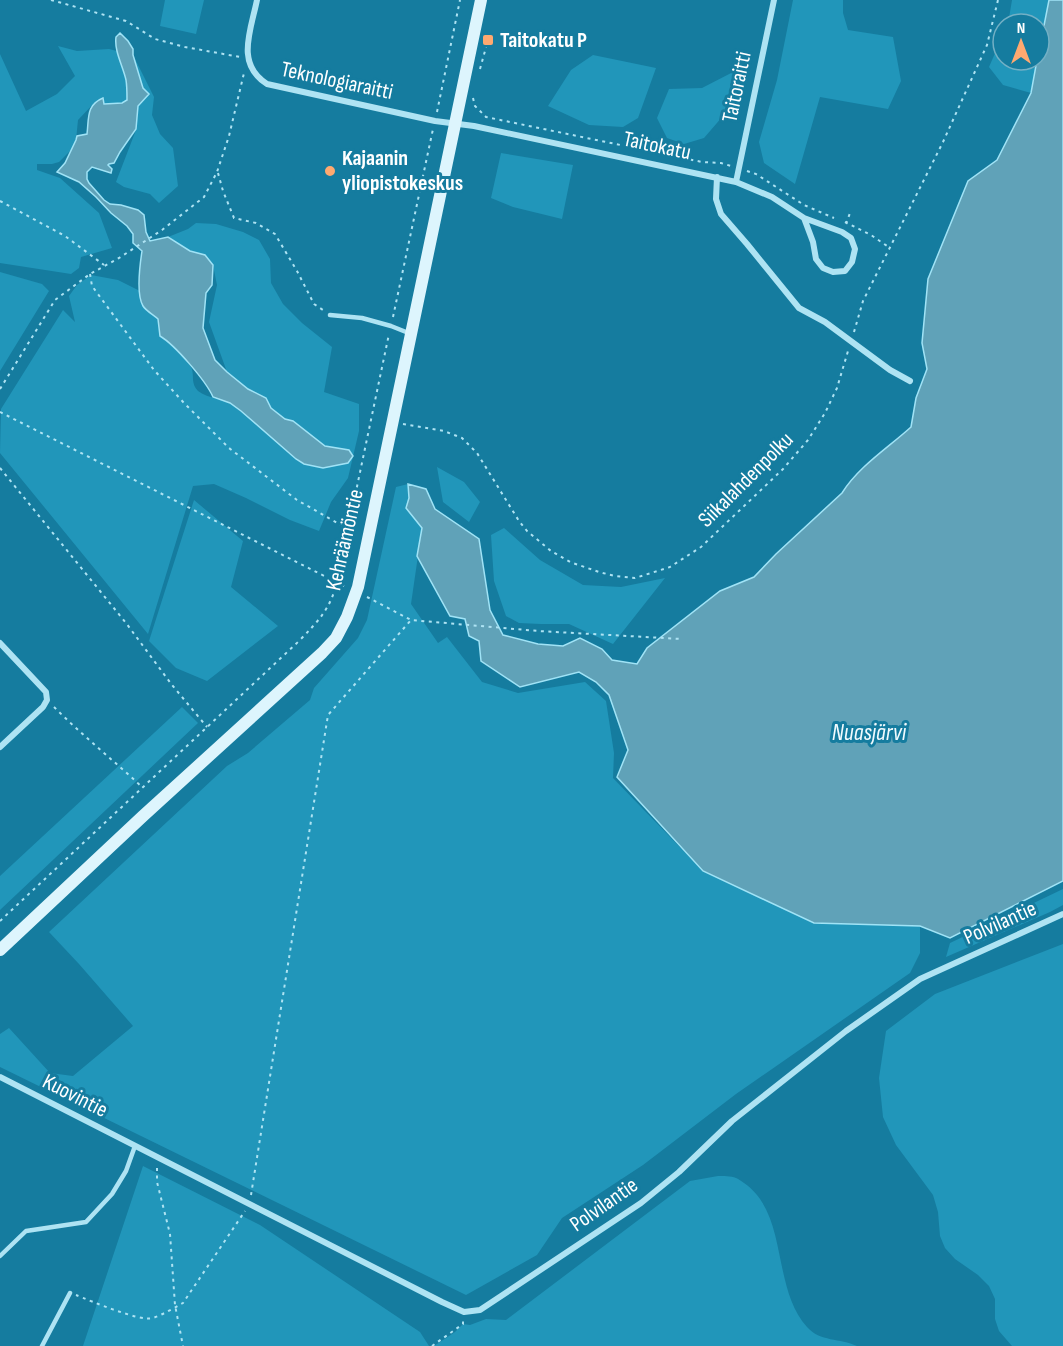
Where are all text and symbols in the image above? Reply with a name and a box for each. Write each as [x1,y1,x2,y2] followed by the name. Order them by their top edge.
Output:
[991,12,1051,72] north arrow
[1017,19,1025,38] text: N
[500,27,587,54] place label: Taitokatu P
[481,33,495,47] marker: Taitokatu P
[716,49,758,125] street label: Taitoraitti
[279,56,395,106] street label: Teknologiaraitti
[621,126,693,166] street label: Taitokatu
[342,145,463,197] place label: Kajaanin yliopistokeskus
[323,164,337,178] marker: Kajaanin yliopistokeskus
[693,427,799,533] street label: Siikalahdenpolku
[320,487,370,593] street label: Kehräämöntie
[832,718,907,747] water label: Nuasjärvi
[959,895,1041,951] street label: Polvilantie
[38,1068,112,1124] street label: Kuovintie
[565,1172,643,1238] street label: Polvilantie

